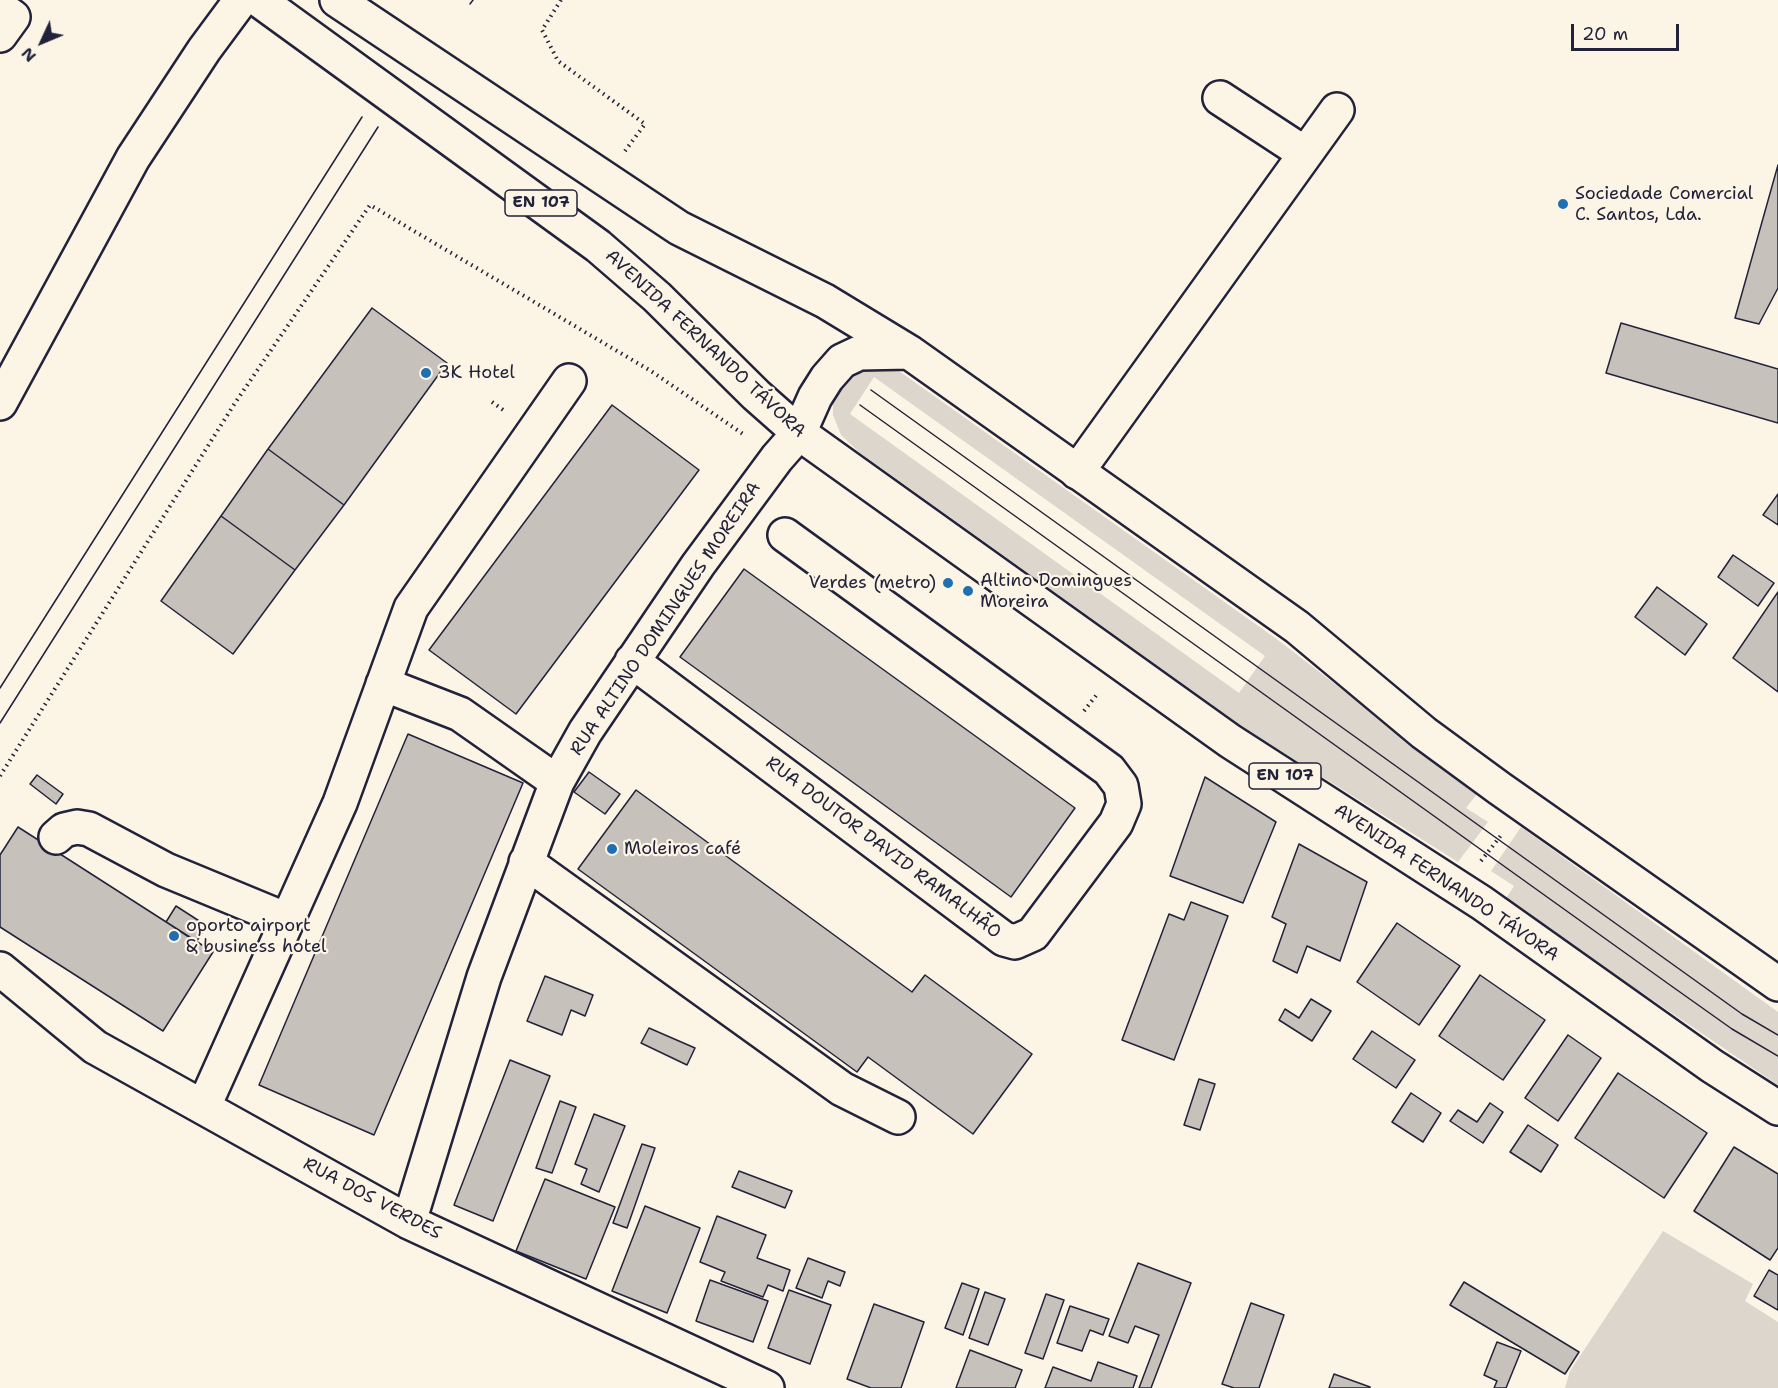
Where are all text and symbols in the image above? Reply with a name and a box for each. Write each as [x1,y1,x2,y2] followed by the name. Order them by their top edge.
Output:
[12,12,72,72] north arrow
[1574,12,1682,50] scale bar
[1582,22,1628,46] text: 20 m
[17,43,41,67] text: N
[1575,183,1753,226] place label: Sociedade Comercial C. Santos, Lda.
[505,190,577,216] road number: EN 107
[1556,197,1570,211] marker: Sociedade Comercial C. Santos, Lda.
[600,245,810,443] street label: AVENIDA FERNANDO TÁVORA
[438,362,515,384] place label: 3K Hotel
[419,366,433,380] marker: 3K Hotel
[566,478,766,760] street label: RUA ALTINO DOMINGUES MOREIRA
[980,570,1132,612] place label: Altino Domingues Moreira
[809,572,936,594] place label: Verdes (metro)
[941,576,955,590] marker: Verdes (metro)
[961,584,975,598] marker: Altino Domingues Moreira
[761,752,1005,944] street label: RUA DOUTOR DAVID RAMALHÃO
[1249,763,1321,789] road number: EN 107
[1330,800,1562,966] street label: AVENIDA FERNANDO TÁVORA
[624,838,741,860] place label: Moleiros café
[605,842,619,856] marker: Moleiros café
[186,915,326,958] place label: oporto airport & business hotel
[167,929,181,943] marker: oporto airport & business hotel
[299,1153,445,1245] street label: RUA DOS VERDES

